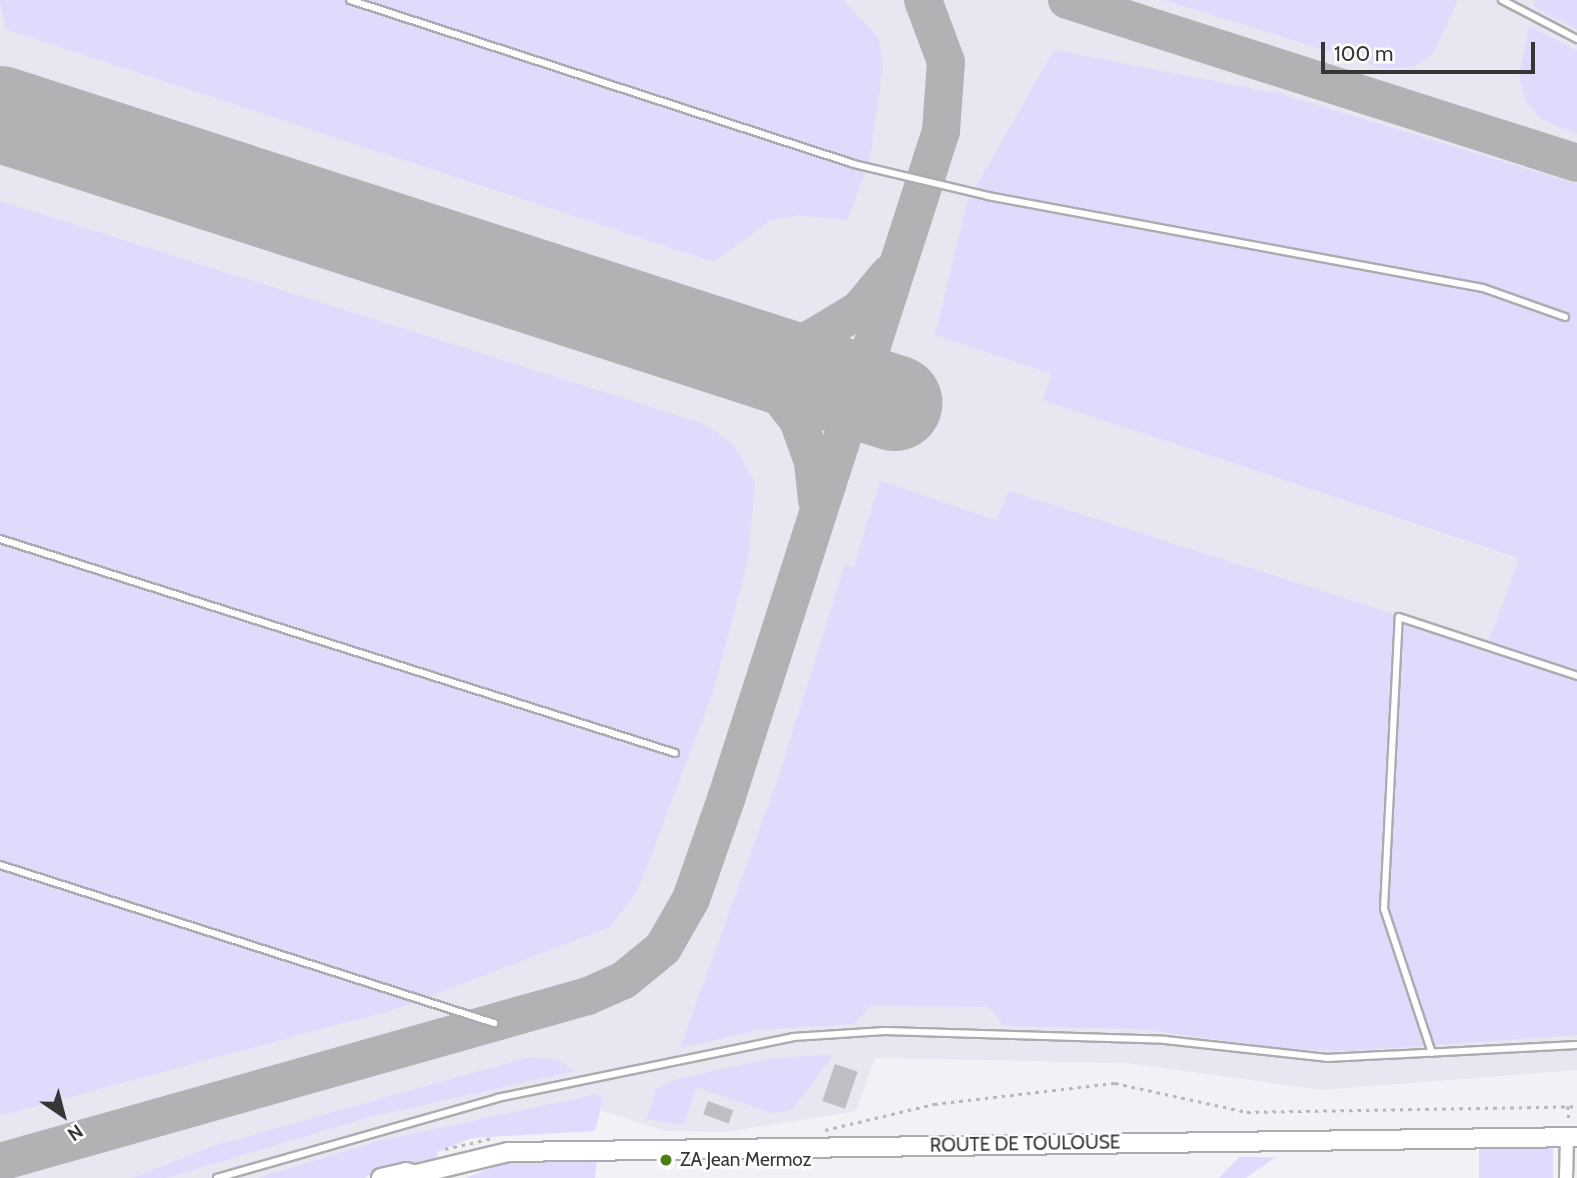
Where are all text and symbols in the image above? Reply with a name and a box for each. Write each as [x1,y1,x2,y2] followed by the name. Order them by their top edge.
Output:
[1325,28,1538,72] scale bar
[1334,41,1393,66] text: 100 m
[28,1080,98,1150] north arrow
[63,1119,87,1146] text: N
[930,1131,1120,1157] street label: ROUTE DE TOULOUSE
[680,1149,812,1171] place label: ZA Jean Mermoz
[658,1152,674,1168] marker: ZA Jean Mermoz

